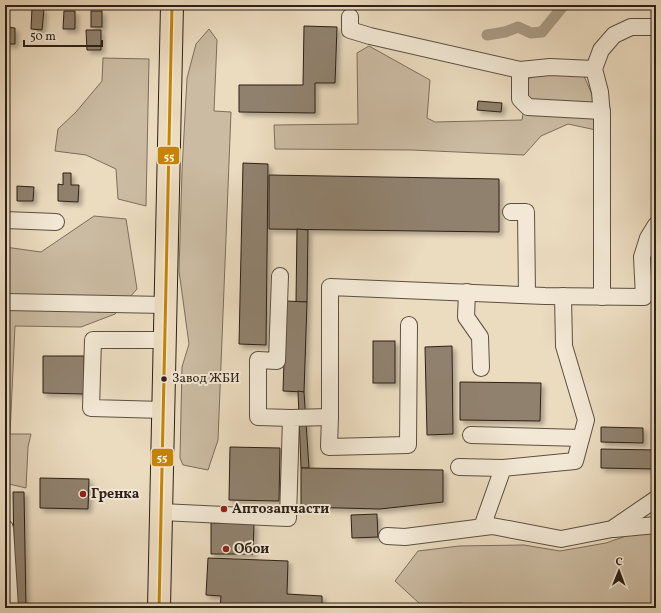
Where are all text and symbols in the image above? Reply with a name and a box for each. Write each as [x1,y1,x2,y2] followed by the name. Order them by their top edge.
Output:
[24,22,102,48] scale bar
[30,29,56,45] text: 50 m
[157,146,180,165] line badge: 55
[164,150,174,165] text: 55
[172,370,240,388] place label: Завод ЖБИ
[159,374,169,384] marker: Завод ЖБИ
[151,448,174,467] line badge: 55
[157,451,167,466] text: 55
[91,485,140,504] place label: Гренка
[78,489,88,499] marker: Гренка
[232,500,329,519] place label: Аптозапчасти
[219,504,229,514] marker: Аптозапчасти
[234,540,269,559] place label: Обои
[221,544,231,554] marker: Обои
[599,551,639,591] north arrow
[615,555,623,570] text: С

